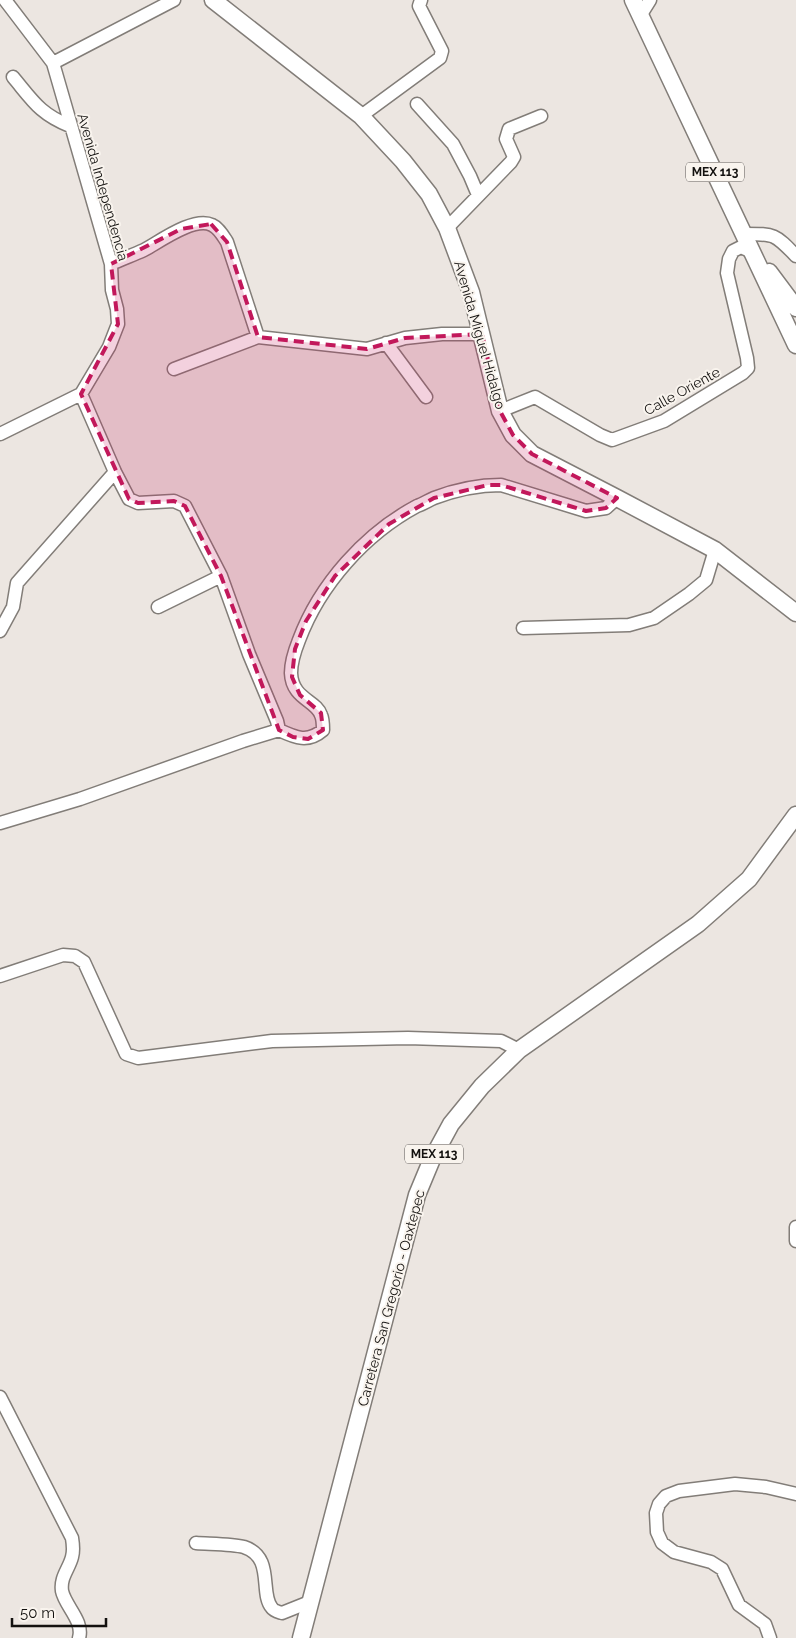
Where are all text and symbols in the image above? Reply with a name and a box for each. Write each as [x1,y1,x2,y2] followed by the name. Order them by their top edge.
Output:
[74,111,132,263] street label: Avenida Independencia
[686,162,744,182] road number: MEX 113
[451,259,509,411] street label: Avenida Miguel Hidalgo
[641,364,723,418] street label: Calle Oriente
[405,1144,463,1164] road number: MEX 113
[354,1188,428,1408] street label: Carretera San Gregorio - Oaxtepec
[12,1596,106,1628] scale bar
[20,1604,55,1622] text: 50 m

